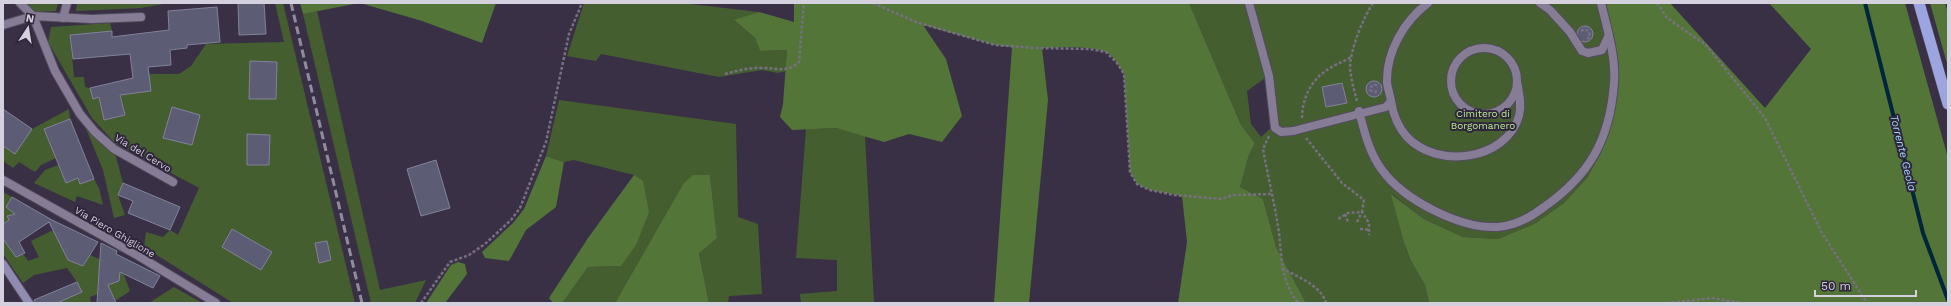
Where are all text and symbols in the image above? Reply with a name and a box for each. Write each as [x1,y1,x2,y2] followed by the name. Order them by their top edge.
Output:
[8,8,48,48] north arrow
[25,12,35,26] text: N
[1451,108,1515,131] park label: Cimitero di Borgomanero
[1887,113,1919,193] water label: Torrente Geola
[113,132,173,174] street label: Via del Cervo
[73,205,157,260] street label: Via Piero Ghiglione
[1815,272,1916,298] scale bar
[1821,279,1851,293] text: 50 m

